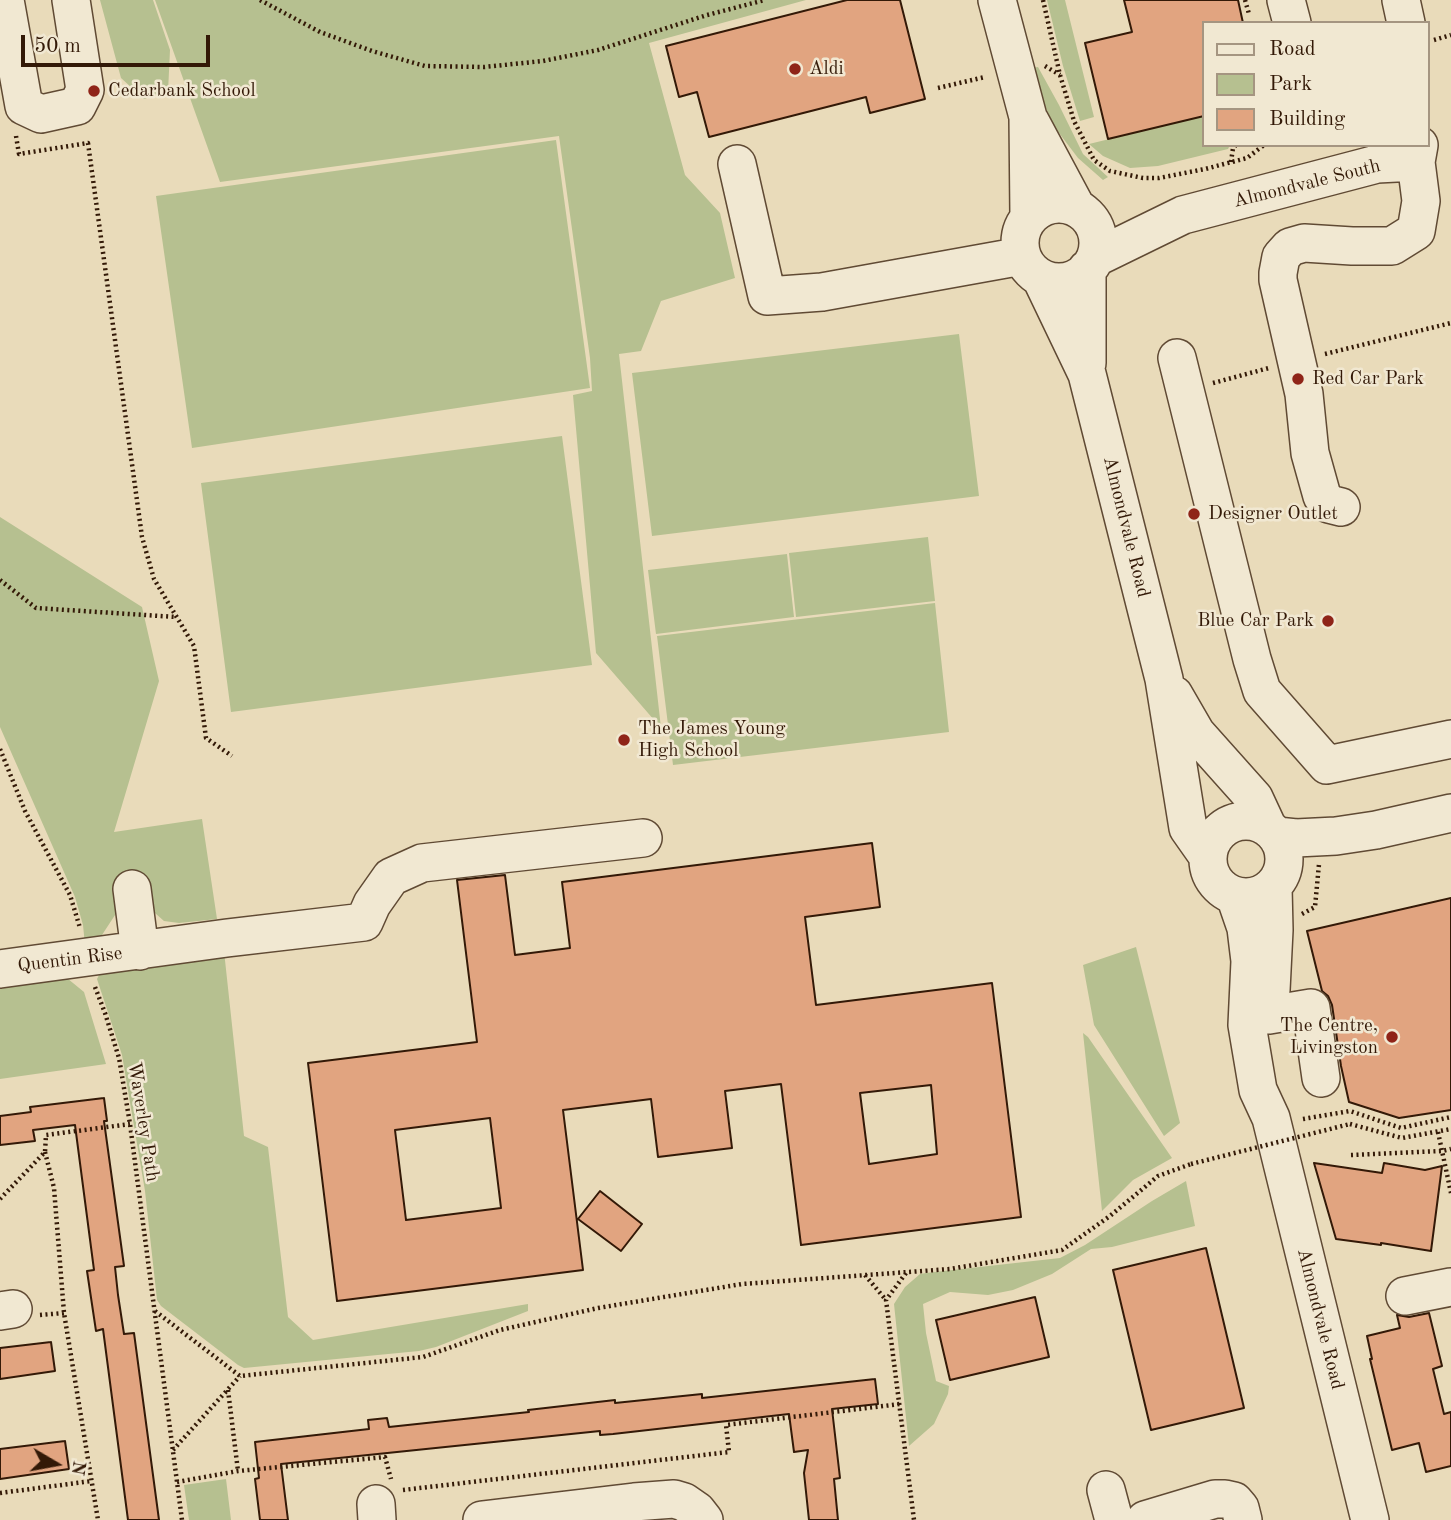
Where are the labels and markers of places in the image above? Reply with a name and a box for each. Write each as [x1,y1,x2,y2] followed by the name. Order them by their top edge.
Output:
[809,58,844,80] place label: Aldi
[787,61,803,77] marker: Aldi
[108,80,256,102] place label: Cedarbank School
[86,83,102,99] marker: Cedarbank School
[1312,368,1424,390] place label: Red Car Park
[1290,371,1306,387] marker: Red Car Park
[1208,503,1338,525] place label: Designer Outlet
[1186,506,1202,522] marker: Designer Outlet
[1197,610,1314,632] place label: Blue Car Park
[1320,613,1336,629] marker: Blue Car Park
[638,718,786,762] place label: The James Young High School
[616,732,632,748] marker: The James Young High School
[1280,1015,1378,1059] place label: The Centre, Livingston
[1384,1029,1400,1045] marker: The Centre, Livingston

